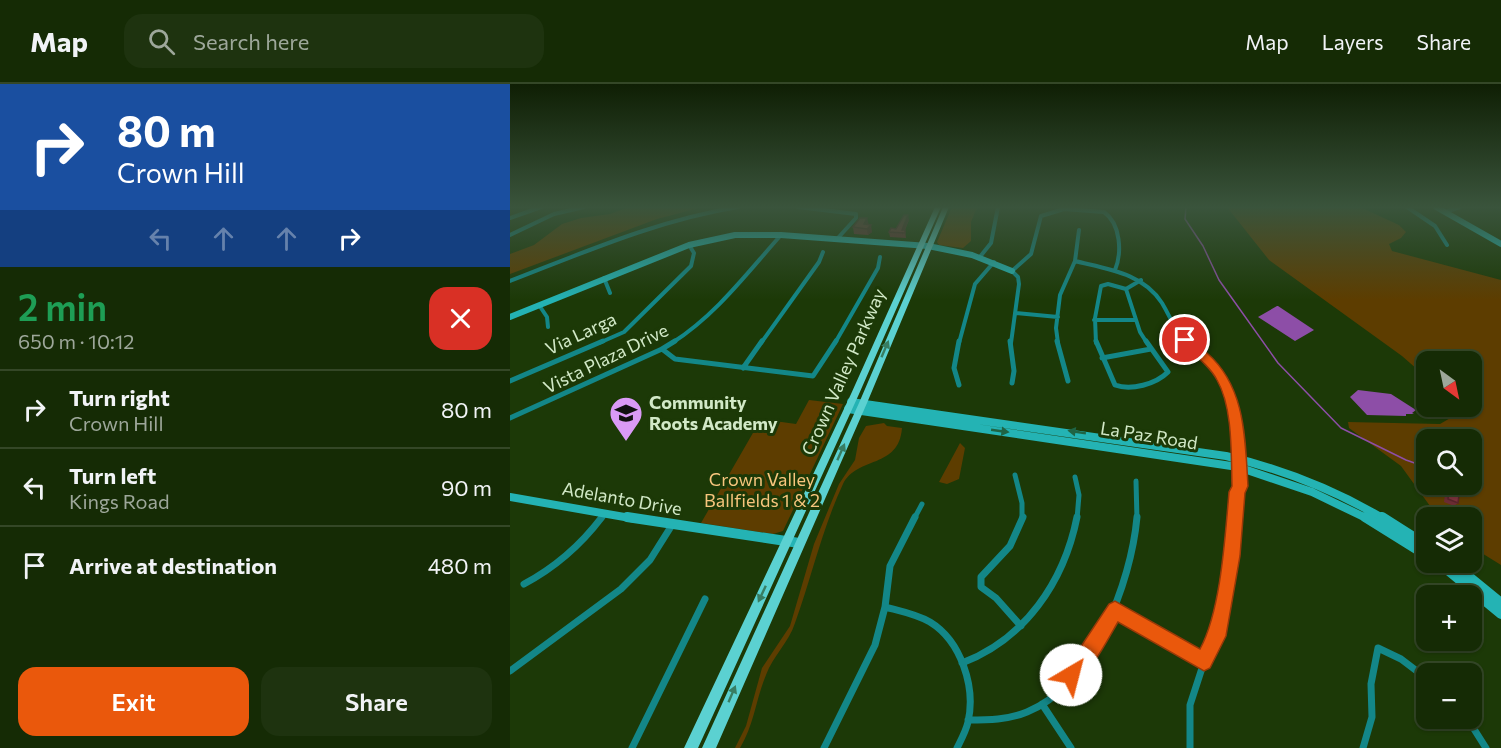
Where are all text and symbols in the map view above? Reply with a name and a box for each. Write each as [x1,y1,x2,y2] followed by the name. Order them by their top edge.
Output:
[124,14,544,68] search box
[30,24,88,58] text: Map
[145,25,178,58] icon: search
[193,28,309,55] text: Search here
[1245,29,1289,54] text: Map
[1322,29,1384,54] text: Layers
[1417,29,1471,54] text: Share
[117,104,216,156] text: 80 m
[18,108,96,186] icon: right
[117,156,245,189] text: Crown Hill
[144,222,177,255] icon: left
[207,222,240,255] icon: ahead
[270,222,303,255] icon: ahead
[333,222,366,255] icon: right
[18,284,107,328] text: 2 min
[796,285,890,458] street label: Crown Valley Parkway
[429,287,492,350] button: close
[542,307,620,359] street label: Via Larga
[1159,314,1210,365] pin
[540,318,671,398] street label: Vista Plaza Drive
[1168,323,1201,356] icon: arrive
[18,329,134,353] text: 650 m · 10:12
[880,340,890,358] one-way arrow
[1416,351,1482,417] north arrow
[1416,351,1482,729] map controls
[69,384,170,411] text: Turn right
[649,391,778,434] place label: Community Roots Academy
[18,393,51,426] icon: right
[608,395,644,442] school or university icon: Community Roots Academy
[441,396,492,423] text: 80 m
[69,411,164,435] text: Crown Hill
[1099,416,1199,454] street label: La Paz Road
[991,426,1010,435] one-way arrow
[1067,427,1086,436] one-way arrow
[1416,429,1482,495] button: search
[836,443,845,460] one-way arrow
[69,462,156,489] text: Turn left
[704,468,820,511] park label: Crown Valley Ballfields 1 & 2
[18,471,51,504] icon: left
[441,474,492,501] text: 90 m
[561,477,684,519] street label: Adelanto Drive
[69,489,170,513] text: Kings Road
[1416,507,1482,573] button: layers
[18,549,51,582] icon: arrive
[69,552,277,579] text: Arrive at destination
[428,552,492,579] text: 480 m
[1416,585,1482,651] button: +
[757,586,766,603] one-way arrow
[1039,643,1103,707] position arrow
[1416,663,1482,729] button: −
[18,667,249,736] button: Exit
[261,667,492,736] button: Share
[728,686,737,703] one-way arrow

